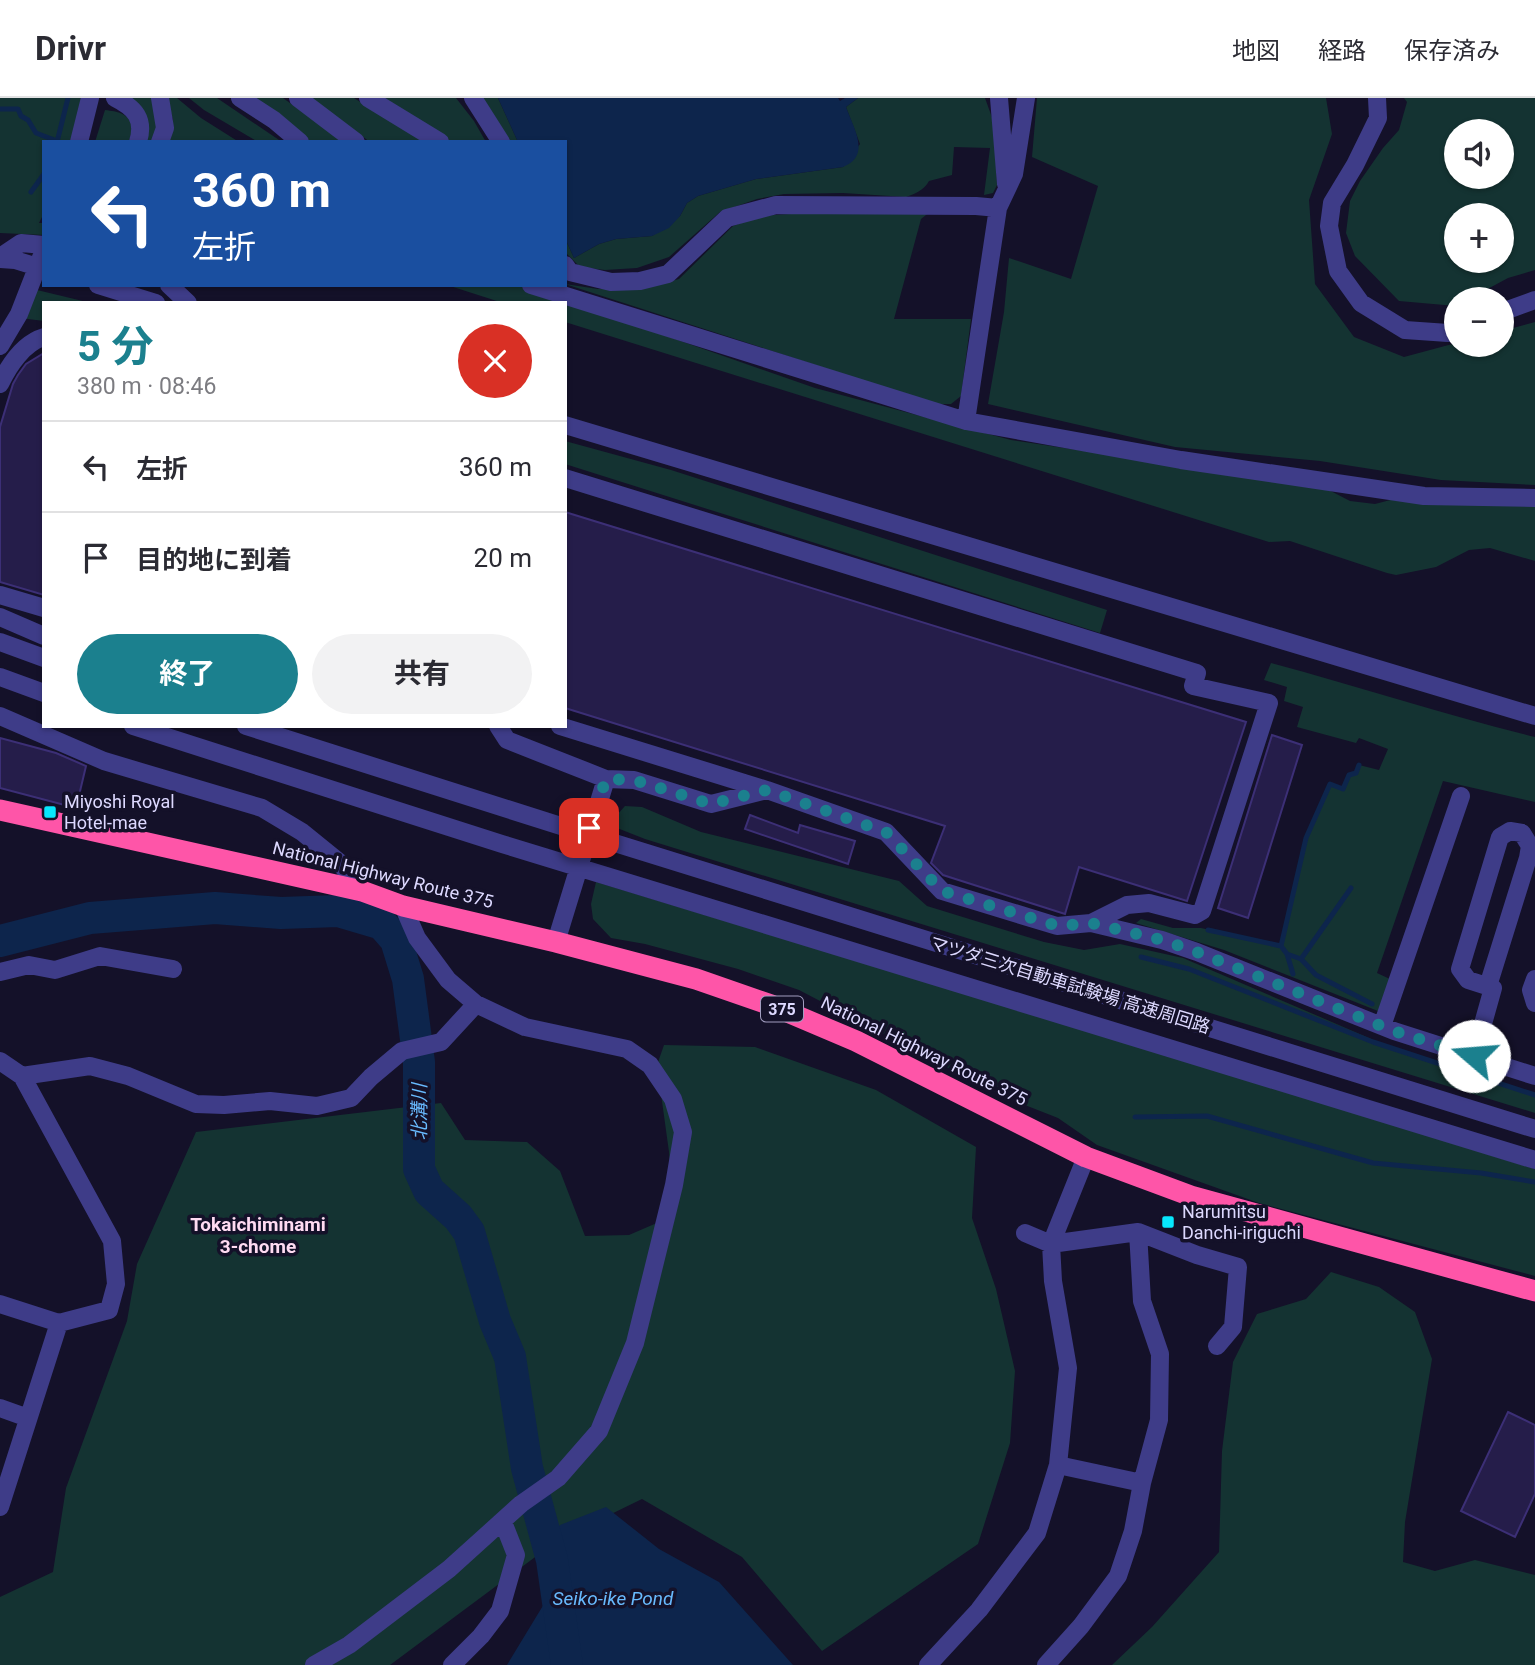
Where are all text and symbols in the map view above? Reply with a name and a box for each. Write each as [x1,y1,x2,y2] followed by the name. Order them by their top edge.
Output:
[35,29,106,68] text: Drivr
[1232,37,1280,65] text: 地図
[1318,37,1366,65] text: 経路
[1404,37,1500,65] text: 保存済み
[1444,119,1514,357] map controls
[1444,119,1514,189] button: sound
[192,162,331,219] text: 360 m
[77,168,168,259] icon: left
[1444,203,1514,273] button: +
[192,228,256,266] text: 左折
[1444,287,1514,357] button: −
[77,322,154,371] text: 5 分
[458,324,532,398] button: close
[77,373,216,400] text: 380 m · 08:46
[77,448,115,486] icon: left
[459,452,532,482] text: 360 m
[136,454,188,484] text: 左折
[77,539,115,577] icon: arrive
[474,543,532,573] text: 20 m
[136,545,292,575] text: 目的地に到着
[77,634,298,714] button: 終了
[312,634,532,714] button: 共有
[64,791,175,833] place label: Miyoshi Royal Hotel-mae
[559,798,619,858] pin
[42,804,58,820] marker: Miyoshi Royal Hotel-mae
[570,809,608,847] icon: arrive
[271,837,496,912] street label: National Highway Route 375
[927,932,1213,1037] street label: マツダ三次自動車試験場 高速周回路
[818,991,1031,1110] street label: National Highway Route 375
[761,996,803,1021] road number: 375
[1437,1019,1511,1093] position arrow
[408,1082,431,1141] water label: 北溝川
[1182,1201,1301,1243] place label: Narumitsu Danchi-iriguchi
[190,1213,326,1258] district label: Tokaichiminami 3-chome
[1160,1214,1176,1230] marker: Narumitsu Danchi-iriguchi
[553,1587,674,1610] water label: Seiko-ike Pond

